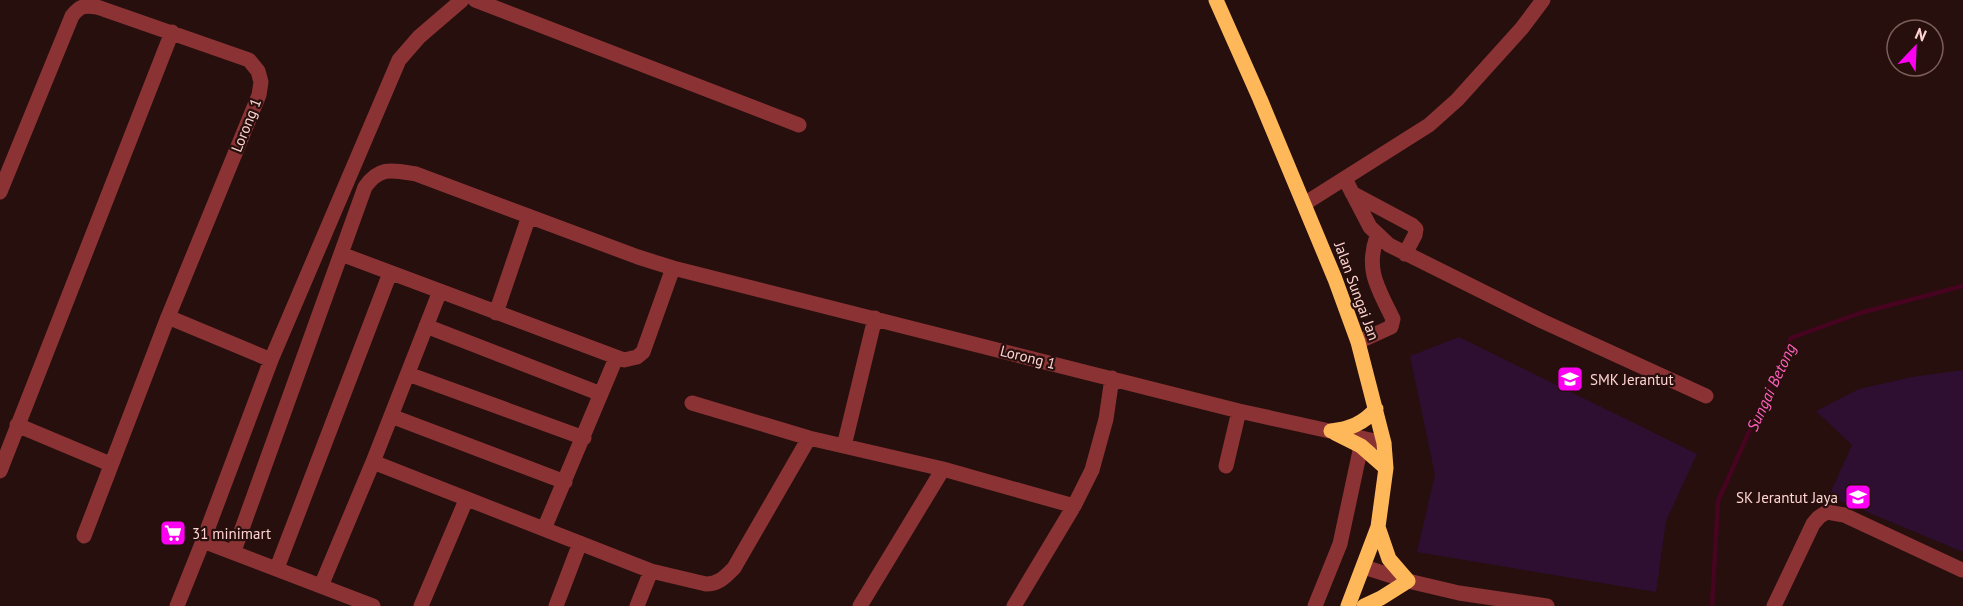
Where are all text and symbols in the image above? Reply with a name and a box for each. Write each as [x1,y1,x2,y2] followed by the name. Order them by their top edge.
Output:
[1885,18,1945,78] north arrow
[1912,23,1930,45] text: N
[227,95,265,155] street label: Lorong 1
[1330,238,1384,343] street label: Jalan Sungai Jan
[1742,340,1800,434] water label: Sungai Betong
[998,341,1058,373] street label: Lorong 1
[1555,364,1585,394] school or university icon: SMK Jerantut
[1590,370,1674,389] place label: SMK Jerantut
[1843,482,1873,512] school or university icon: SK Jerantut Jaya
[1736,488,1838,507] place label: SK Jerantut Jaya
[158,518,188,548] supermarket icon: 31 minimart
[192,524,271,543] place label: 31 minimart

